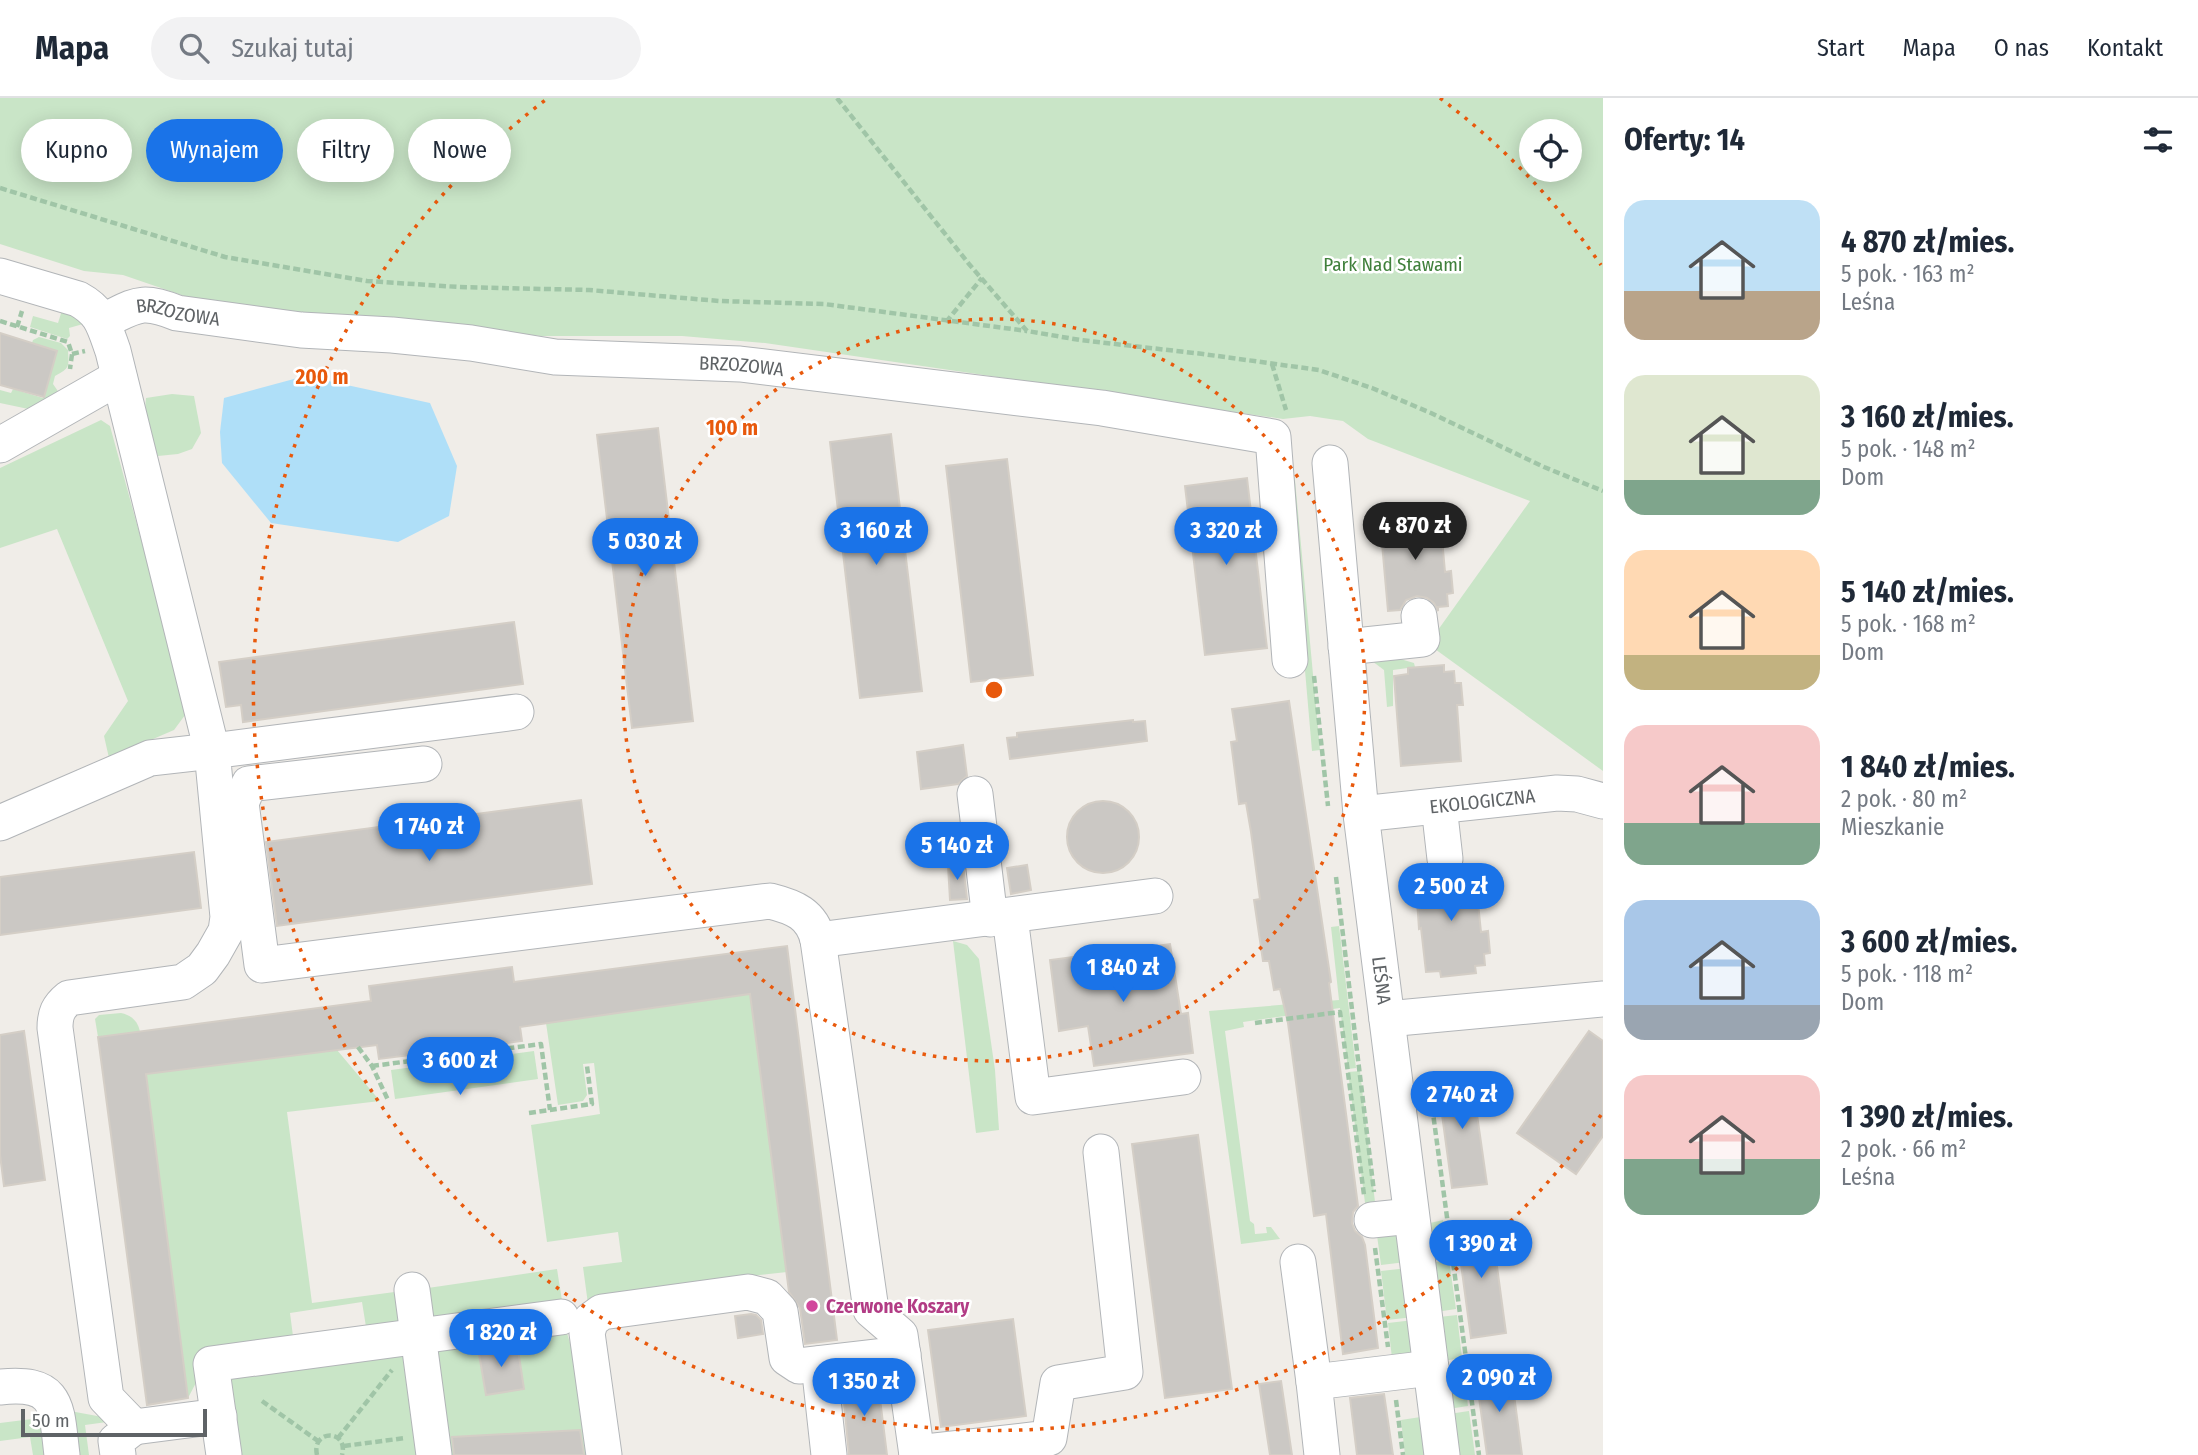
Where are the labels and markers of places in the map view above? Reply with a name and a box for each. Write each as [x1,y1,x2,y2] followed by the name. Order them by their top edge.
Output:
[1343,503,1487,562] pin: 4 870 zł
[804,508,948,567] pin: 3 160 zł
[1154,508,1298,567] pin: 3 320 zł
[573,518,717,578] pin: 5 030 zł
[982,678,1006,702] centre of rings
[357,804,501,863] pin: 1 740 zł
[885,822,1029,882] pin: 5 140 zł
[1379,864,1523,923] pin: 2 500 zł
[1051,944,1195,1004] pin: 1 840 zł
[388,1038,532,1097] pin: 3 600 zł
[1390,1072,1534,1131] pin: 2 740 zł
[1409,1220,1553,1280] pin: 1 390 zł
[826,1295,970,1318] place label: Czerwone Koszary
[804,1298,820,1314] marker: Czerwone Koszary
[429,1310,573,1369] pin: 1 820 zł
[1427,1354,1571,1414] pin: 2 090 zł
[792,1358,936,1418] pin: 1 350 zł

